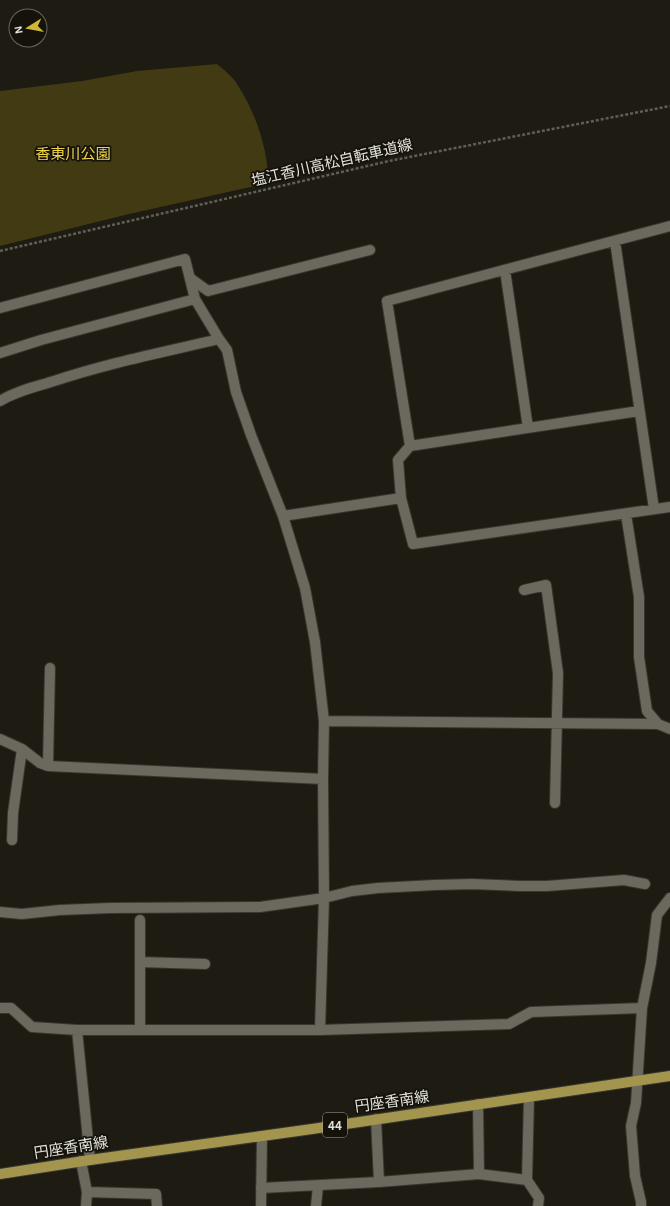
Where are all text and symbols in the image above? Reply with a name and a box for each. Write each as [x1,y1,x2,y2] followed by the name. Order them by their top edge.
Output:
[8,8,48,48] north arrow
[13,25,25,35] text: N
[249,135,414,189] street label: 塩江香川高松自転車道線
[35,146,111,162] park label: 香東川公園
[354,1088,430,1115] street label: 円座香南線
[323,1113,347,1137] road number: 44
[33,1134,109,1161] street label: 円座香南線

